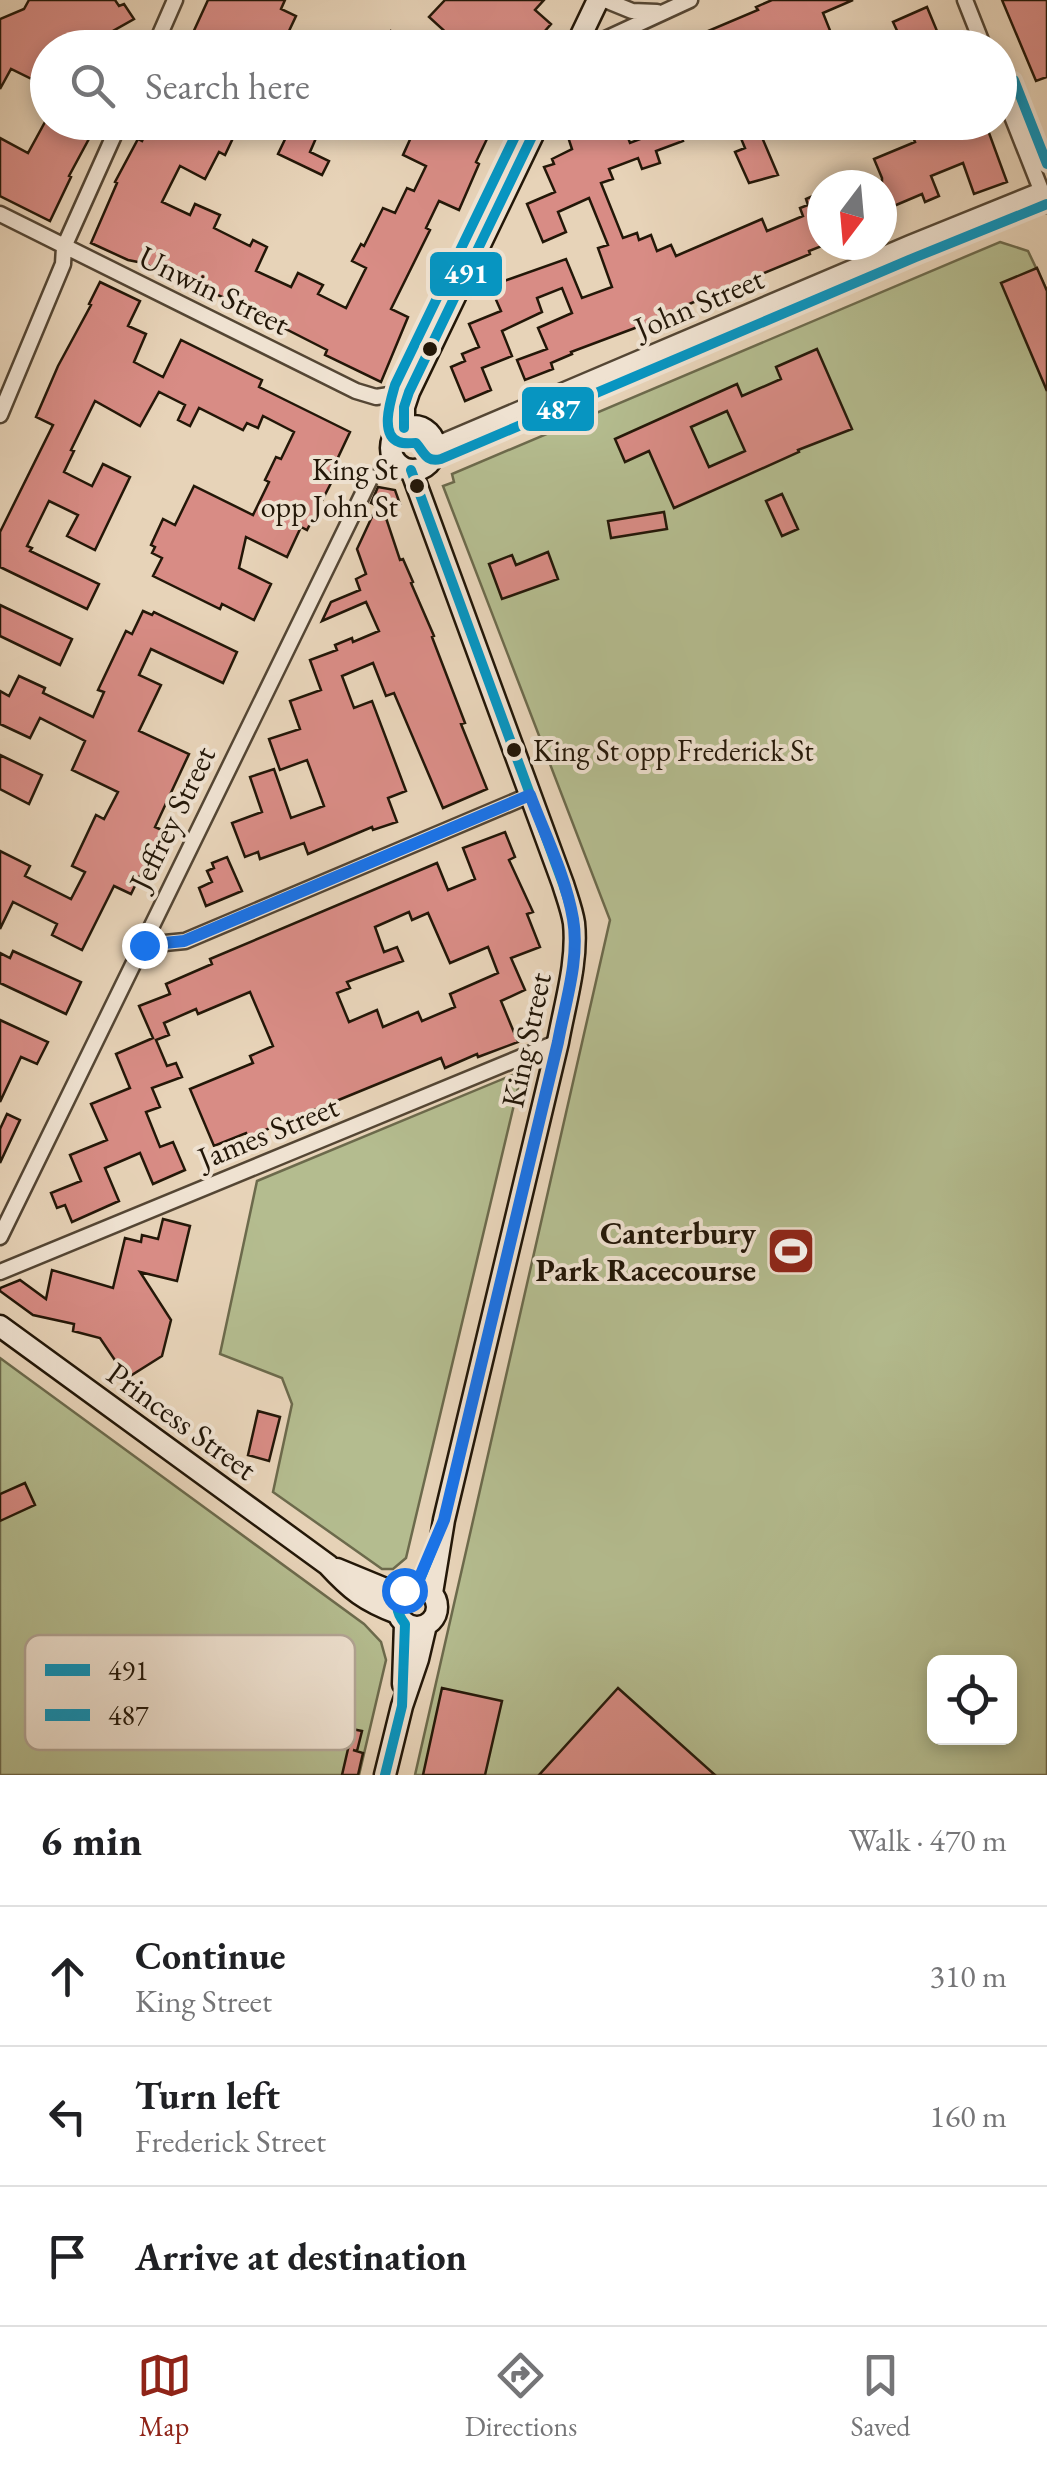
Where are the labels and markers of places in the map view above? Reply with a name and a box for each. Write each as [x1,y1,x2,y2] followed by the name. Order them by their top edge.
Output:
[420,339,440,359] unlabelled marker
[261,450,399,526] place label: King St opp John St
[407,476,427,496] marker: King St opp John St
[533,731,814,770] place label: King St opp Frederick St
[504,740,524,760] marker: King St opp Frederick St
[536,1212,757,1291] place label: Canterbury Park Racecourse
[765,1225,817,1277] sports icon: Canterbury Park Racecourse

